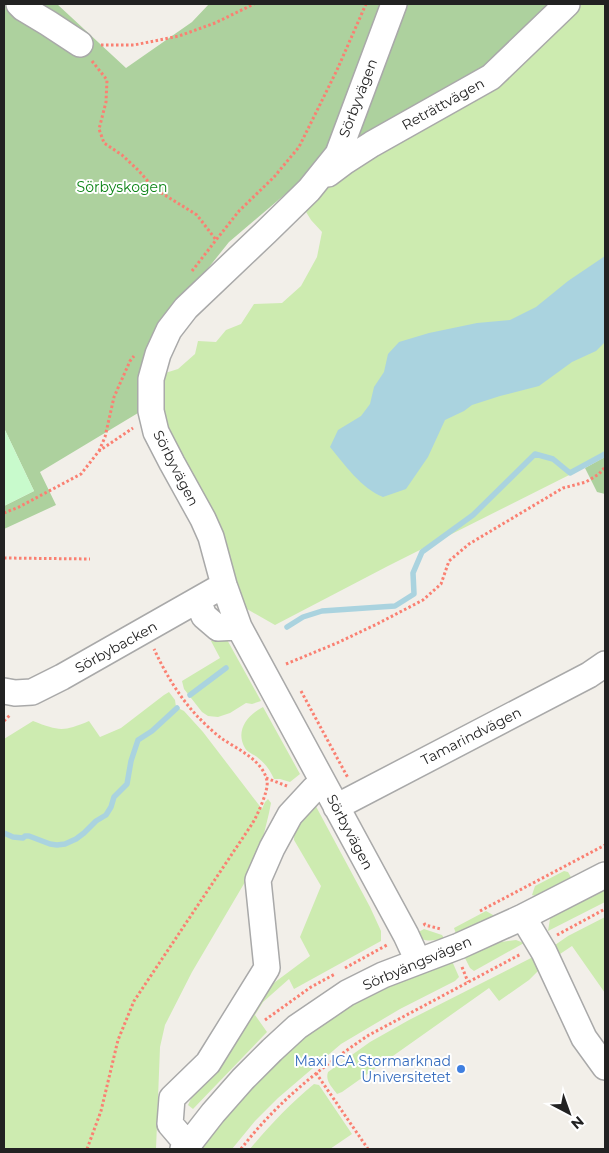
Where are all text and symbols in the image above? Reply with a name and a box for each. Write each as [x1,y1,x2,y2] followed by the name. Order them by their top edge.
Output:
[335,56,381,140] street label: Sörbyvägen
[399,74,487,134] street label: Reträttvägen
[77,178,167,196] park label: Sörbyskogen
[149,427,203,509] street label: Sörbyvägen
[72,617,160,677] street label: Sörbybacken
[418,703,524,769] street label: Tamarindvägen
[323,791,377,873] street label: Sörbyvägen
[360,932,474,994] street label: Sörbyängsvägen
[294,1052,451,1086] place label: Maxi ICA Stormarknad Universitetet
[455,1063,467,1075] marker: Maxi ICA Stormarknad Universitetet
[544,1088,594,1138] north arrow
[567,1112,588,1133] text: N

